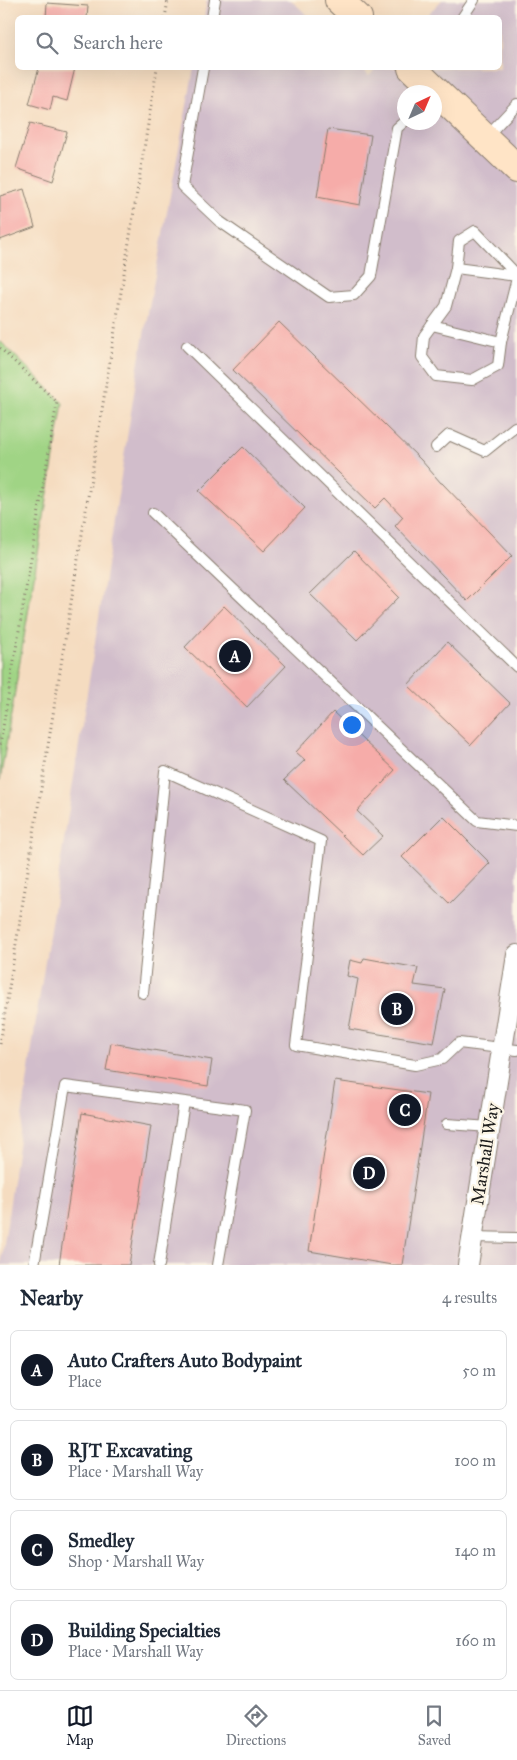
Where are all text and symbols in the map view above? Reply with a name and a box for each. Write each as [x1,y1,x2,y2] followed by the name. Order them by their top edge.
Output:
[15,15,502,70] search box
[33,29,61,57] icon: search
[73,31,163,54] text: Search here
[397,85,442,130] north arrow
[219,637,251,675] pin: A
[339,712,365,738] your location
[381,990,413,1028] pin: B
[389,1091,421,1129] pin: C
[466,1101,504,1206] street label: Marshall Way
[353,1154,385,1192] pin: D
[20,1285,83,1311] text: Nearby
[442,1288,497,1307] text: 4 results
[68,1349,302,1372] text: Auto Crafters Auto Bodypaint
[32,1361,42,1380] text: A
[462,1361,496,1380] text: 50 m
[68,1372,102,1391] text: Place
[68,1439,192,1462] text: RJT Excavating
[32,1451,42,1470] text: B
[454,1451,496,1470] text: 100 m
[68,1462,203,1481] text: Place · Marshall Way
[68,1529,134,1552] text: Smedley
[32,1541,42,1560] text: C
[455,1541,496,1560] text: 140 m
[68,1552,204,1571] text: Shop · Marshall Way
[68,1619,220,1642] text: Building Specialties
[31,1631,43,1650] text: D
[455,1631,496,1650] text: 160 m
[68,1642,203,1661] text: Place · Marshall Way
[66,1702,94,1749] tab: Map
[226,1702,286,1749] tab: Directions
[418,1702,451,1749] tab: Saved

